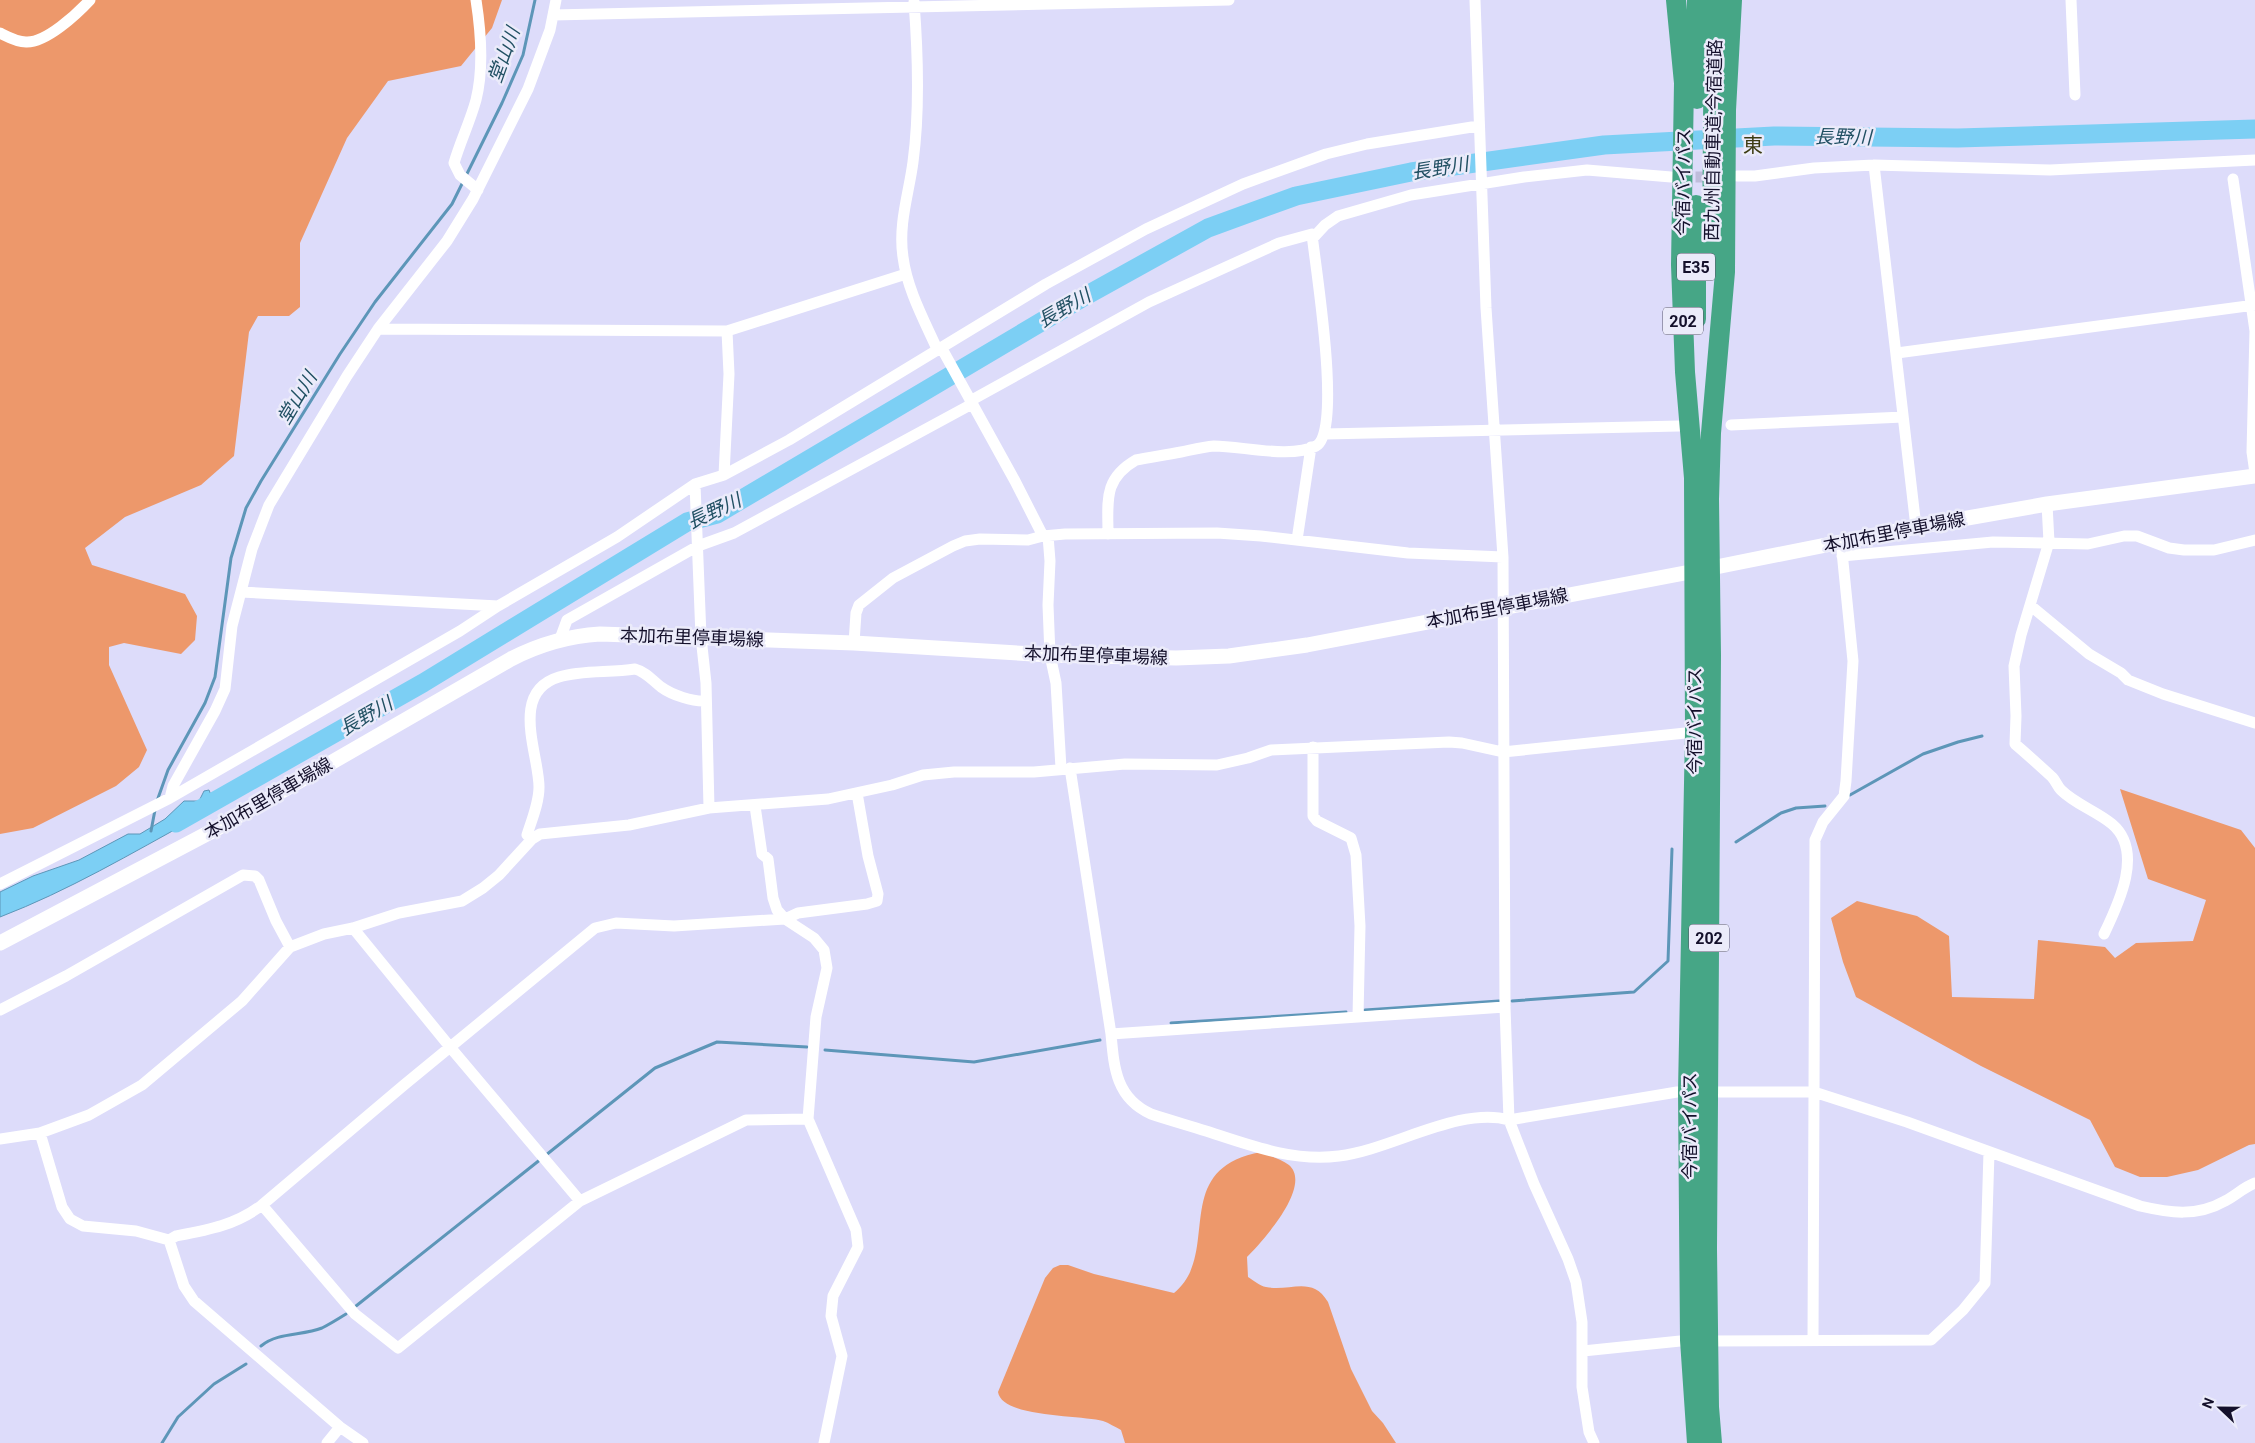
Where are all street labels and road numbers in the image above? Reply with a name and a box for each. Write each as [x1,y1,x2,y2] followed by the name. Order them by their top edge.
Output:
[1701,39,1725,241] street label: 西九州自動車道;今宿道路
[1672,128,1694,236] street label: 今宿バイパス
[1677,253,1715,280] road number: E35
[1663,308,1703,334] road number: 202
[1821,508,1967,556] street label: 本加布里停車場線
[1424,584,1570,632] street label: 本加布里停車場線
[620,624,764,650] street label: 本加布里停車場線
[1024,642,1168,668] street label: 本加布里停車場線
[1684,667,1705,775] street label: 今宿バイパス
[200,753,336,843] street label: 本加布里停車場線
[1689,924,1729,951] road number: 202
[1679,1072,1700,1180] street label: 今宿バイパス

